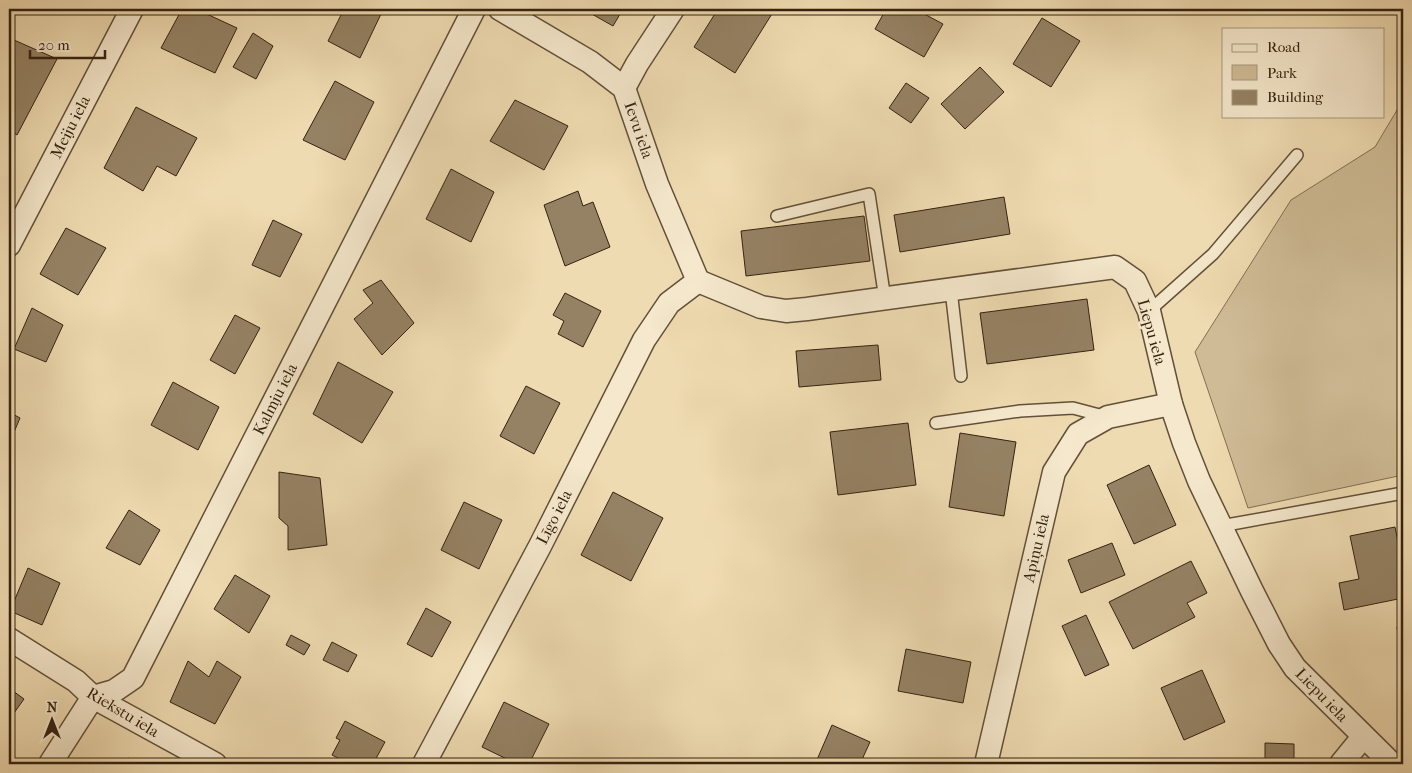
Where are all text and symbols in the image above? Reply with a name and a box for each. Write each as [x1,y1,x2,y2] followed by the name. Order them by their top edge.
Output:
[30,28,105,60] scale bar
[1222,28,1384,118] legend
[38,36,70,54] text: 20 m
[1267,38,1301,56] text: Road
[1267,64,1297,82] text: Park
[1267,88,1324,106] text: Building
[46,92,94,162] street label: Meiju iela
[620,99,658,161] street label: Ievu iela
[1134,297,1171,368] street label: Liepu iela
[249,360,301,438] street label: Kalmju iela
[532,486,576,547] street label: Līgo iela
[1019,511,1053,585] street label: Apiņu iela
[1292,664,1353,726] street label: Liepu iela
[84,683,163,741] street label: Riekstu iela
[28,696,78,746] north arrow
[47,699,58,716] text: N

